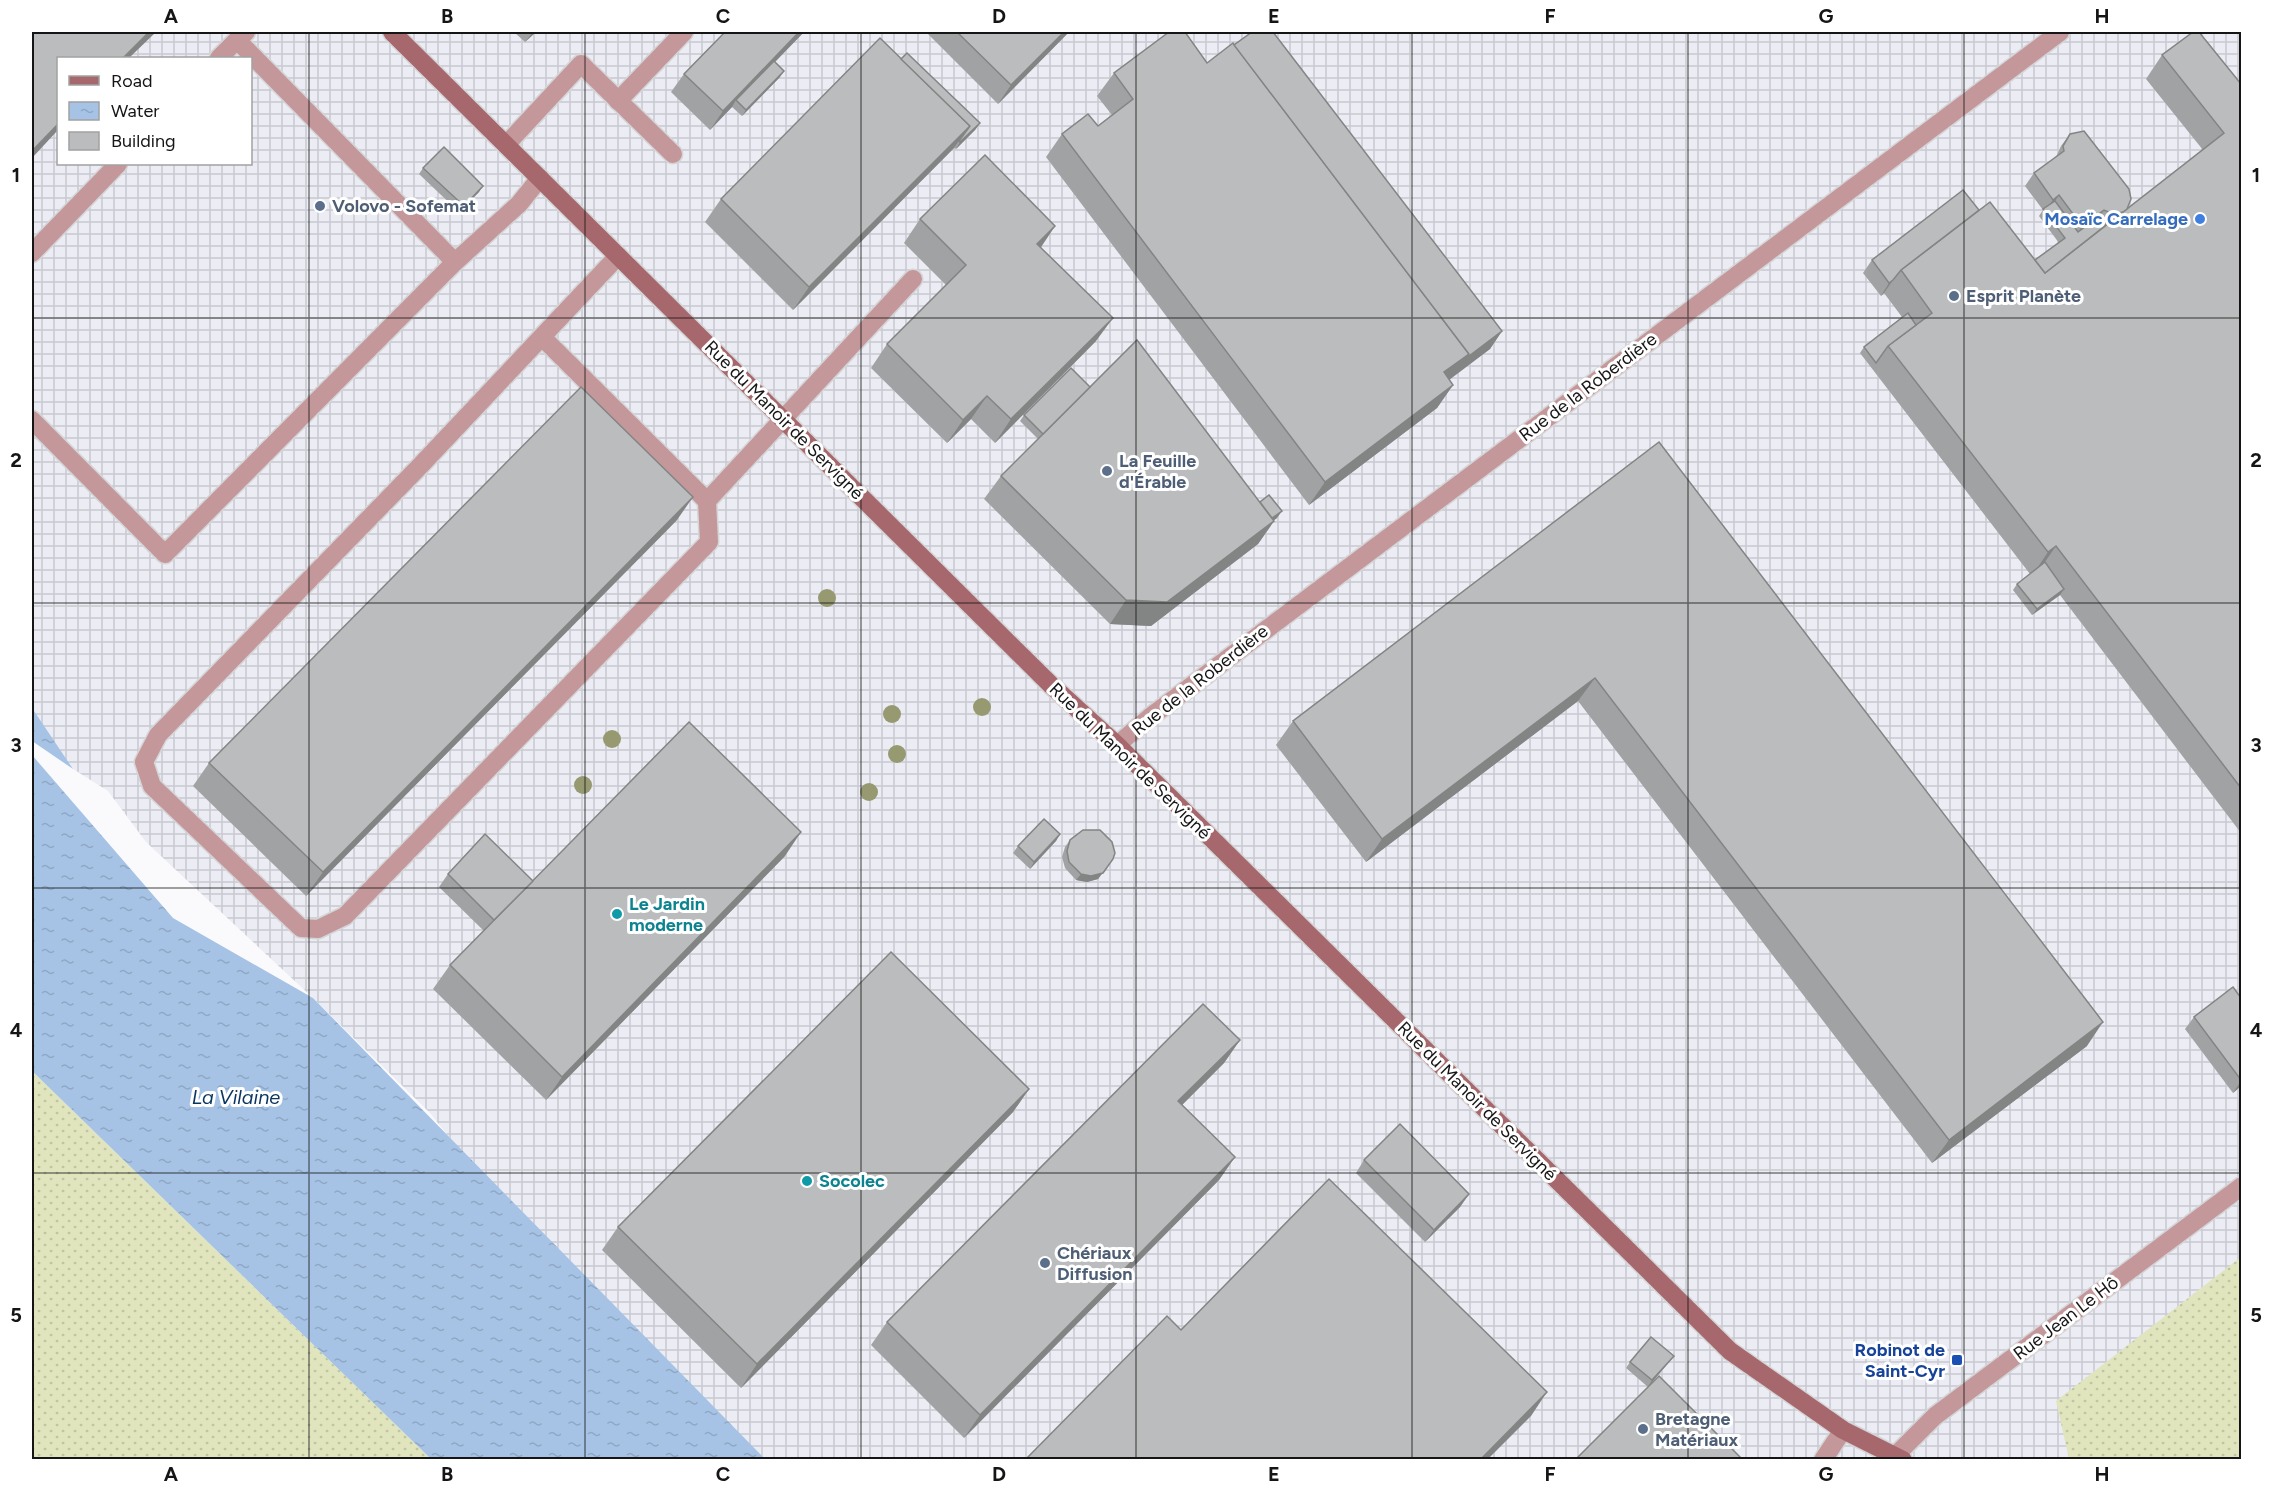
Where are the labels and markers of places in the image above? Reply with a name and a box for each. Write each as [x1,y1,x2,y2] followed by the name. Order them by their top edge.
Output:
[332,195,476,217] place label: Volovo - Sofemat
[313,199,327,213] marker: Volovo - Sofemat
[2044,208,2188,230] place label: Mosaïc Carrelage
[2193,212,2207,226] marker: Mosaïc Carrelage
[1966,285,2081,307] place label: Esprit Planète
[1947,289,1961,303] marker: Esprit Planète
[1119,450,1196,493] place label: La Feuille d'Érable
[1100,464,1114,478] marker: La Feuille d'Érable
[629,893,705,936] place label: Le Jardin moderne
[610,907,624,921] marker: Le Jardin moderne
[819,1170,885,1192] place label: Socolec
[800,1174,814,1188] marker: Socolec
[1057,1242,1132,1285] place label: Chériaux Diffusion
[1038,1256,1052,1270] marker: Chériaux Diffusion
[1855,1339,1945,1382] place label: Robinot de Saint-Cyr
[1950,1353,1964,1367] marker: Robinot de Saint-Cyr
[1655,1408,1738,1451] place label: Bretagne Matériaux
[1636,1422,1650,1436] marker: Bretagne Matériaux

